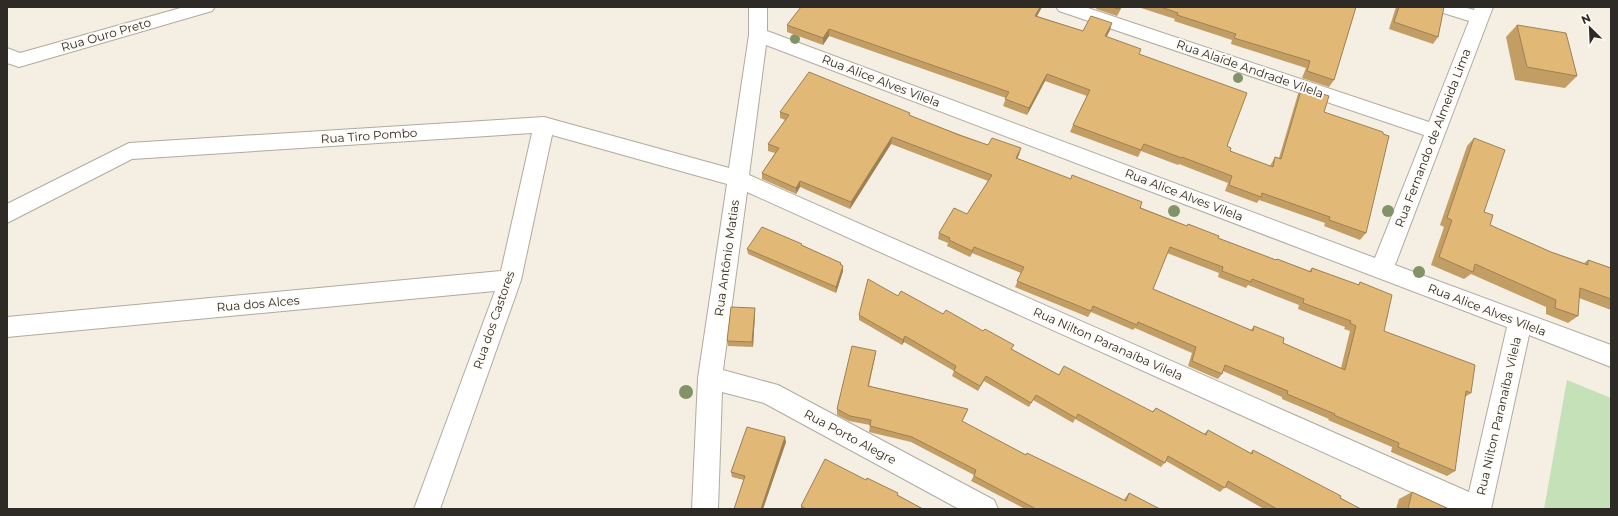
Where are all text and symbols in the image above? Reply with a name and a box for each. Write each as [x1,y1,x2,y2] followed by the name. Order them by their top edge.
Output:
[1570,8,1610,48] north arrow
[1579,11,1593,27] text: N
[59,15,153,55] street label: Rua Ouro Preto
[1175,36,1326,101] street label: Rua Alaíde Andrade Vilela
[1391,46,1474,229] street label: Rua Fernando de Almeida Lima
[820,51,943,110] street label: Rua Alice Alves Vilela
[320,125,418,146] street label: Rua Tiro Pombo
[1123,165,1246,224] street label: Rua Alice Alves Vilela
[711,199,742,317] street label: Rua Antônio Matias
[470,269,517,371] street label: Rua dos Castores
[1426,280,1549,339] street label: Rua Alice Alves Vilela
[216,292,300,315] street label: Rua dos Alces
[1031,304,1185,383] street label: Rua Nilton Paranaíba Vilela
[1473,335,1524,497] street label: Rua Nilton Paranaíba Vilela
[801,406,899,467] street label: Rua Porto Alegre

